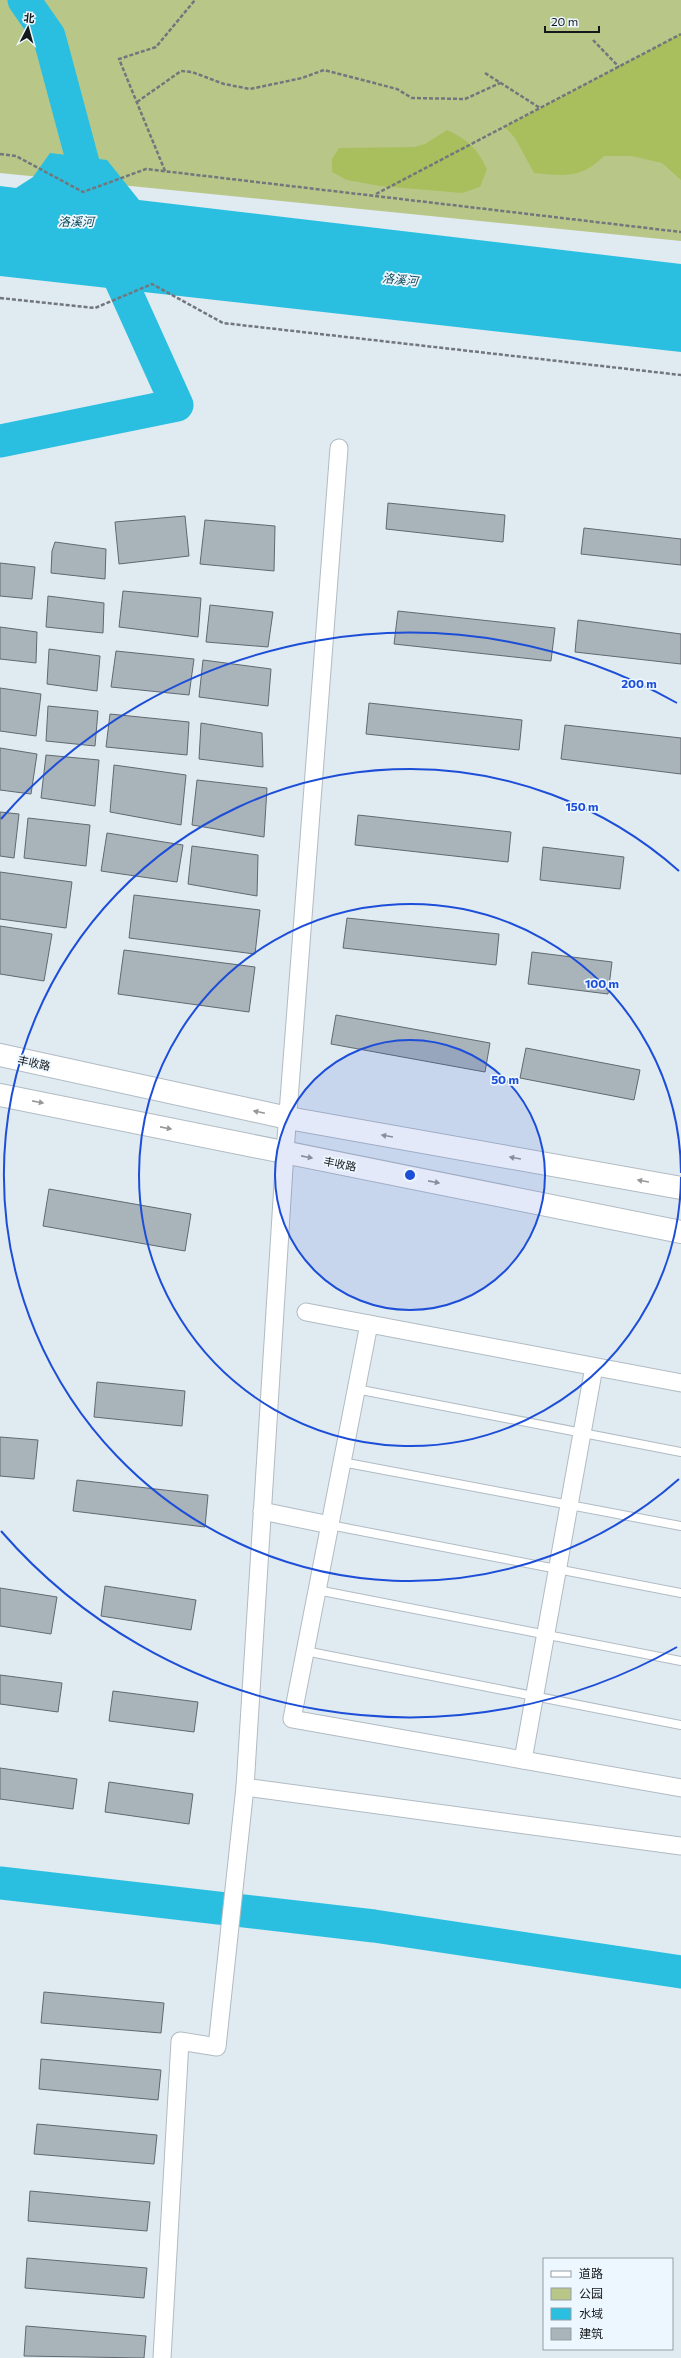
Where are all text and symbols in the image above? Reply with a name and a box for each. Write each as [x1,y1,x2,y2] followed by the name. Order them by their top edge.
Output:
[8,8,48,48] north arrow
[545,8,599,34] scale bar
[23,11,35,25] text: 北
[551,14,578,28] text: 20 m
[58,214,96,228] water label: 洛溪河
[381,270,421,288] water label: 洛溪河
[621,676,657,690] text: 200 m
[565,799,599,813] text: 150 m
[585,976,619,990] text: 100 m
[17,1053,52,1072] street label: 丰收路
[491,1072,519,1086] text: 50 m
[32,1100,44,1106] one-way arrow
[253,1108,265,1114] one-way arrow
[159,1126,172,1132] one-way arrow
[381,1132,393,1138] one-way arrow
[301,1154,313,1160] one-way arrow
[323,1154,358,1173] street label: 丰收路
[509,1155,521,1161] one-way arrow
[403,1168,417,1182] centre of rings
[636,1178,649,1184] one-way arrow
[428,1180,440,1186] one-way arrow
[543,2258,673,2350] legend
[579,2266,603,2280] text: 道路
[579,2286,603,2300] text: 公园
[579,2306,603,2320] text: 水域
[579,2326,603,2340] text: 建筑

